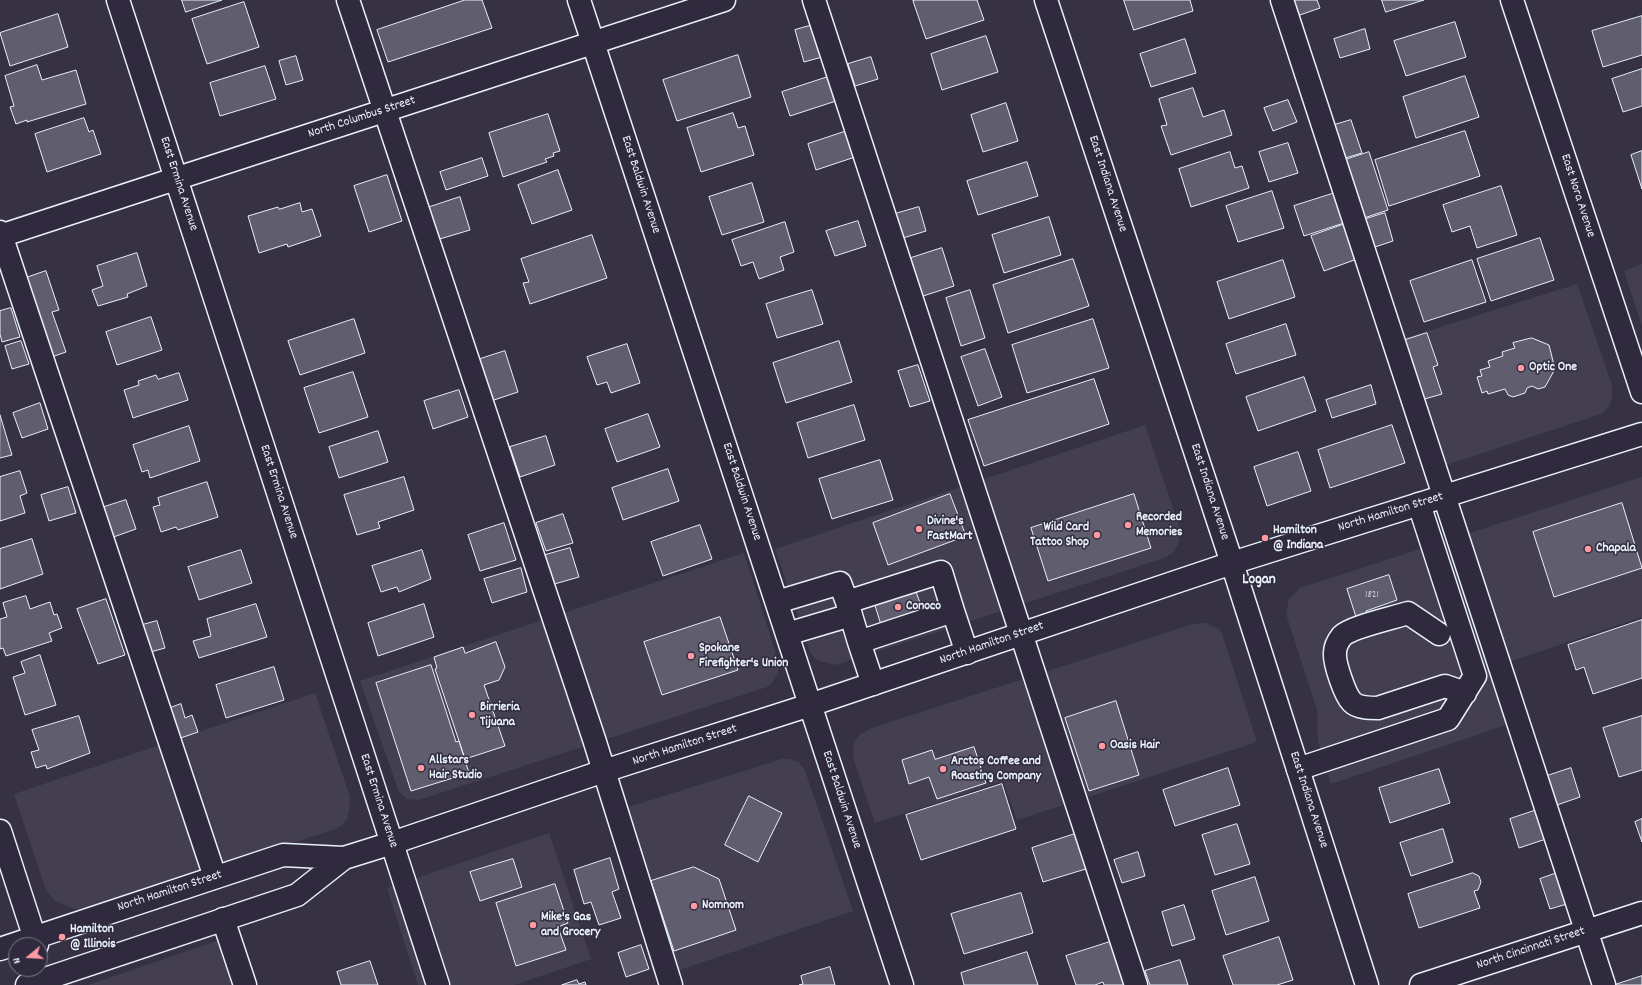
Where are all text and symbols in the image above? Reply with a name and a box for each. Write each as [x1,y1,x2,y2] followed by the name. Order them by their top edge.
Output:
[306,93,418,143] street label: North Columbus Street
[617,134,663,236] street label: East Baldwin Avenue
[1084,134,1130,234] street label: East Indiana Avenue
[155,135,201,233] street label: East Ermina Avenue
[1556,152,1598,240] street label: East Nora Avenue
[1529,360,1577,376] place label: Optic One
[1516,363,1526,373] marker: Optic One
[718,441,764,543] street label: East Baldwin Avenue
[1186,442,1232,542] street label: East Indiana Avenue
[255,443,301,541] street label: East Ermina Avenue
[1337,490,1445,536] street label: North Hamilton Street
[1136,510,1182,541] place label: Recorded Memories
[927,514,972,545] place label: Divine's FastMart
[1030,520,1089,551] place label: Wild Card Tattoo Shop
[1123,520,1133,530] marker: Recorded Memories
[1273,523,1323,554] place label: Hamilton @ Indiana
[914,524,924,534] marker: Divine's FastMart
[1092,530,1102,540] marker: Wild Card Tattoo Shop
[1260,533,1270,543] marker: Hamilton @ Indiana
[1596,541,1636,557] place label: Chapala
[1583,544,1593,554] marker: Chapala
[1242,572,1276,590] district label: Logan
[1365,588,1379,602] house number: 1821
[906,599,941,615] place label: Conoco
[893,602,903,612] marker: Conoco
[938,619,1046,669] street label: North Hamilton Street
[699,641,788,672] place label: Spokane Firefighter's Union
[686,651,696,661] marker: Spokane Firefighter's Union
[480,700,520,731] place label: Birrieria Tijuana
[467,710,477,720] marker: Birrieria Tijuana
[631,722,739,770] street label: North Hamilton Street
[1110,738,1160,754] place label: Oasis Hair
[1097,741,1107,751] marker: Oasis Hair
[818,749,864,851] street label: East Baldwin Avenue
[1285,750,1331,850] street label: East Indiana Avenue
[355,752,401,850] street label: East Ermina Avenue
[429,753,482,784] place label: Allstars Hair Studio
[951,754,1041,785] place label: Arctos Coffee and Roasting Company
[416,763,426,773] marker: Allstars Hair Studio
[938,764,948,774] marker: Arctos Coffee and Roasting Company
[116,868,224,916] street label: North Hamilton Street
[702,898,744,914] place label: Nomnom
[689,901,699,911] marker: Nomnom
[541,910,600,941] place label: Mike's Gas and Grocery
[528,920,538,930] marker: Mike's Gas and Grocery
[70,922,116,953] place label: Hamilton @ Illinois
[1475,924,1587,974] street label: North Cincinnati Street
[57,932,67,942] marker: Hamilton @ Illinois
[8,937,48,977] north arrow
[9,955,26,965] text: N

